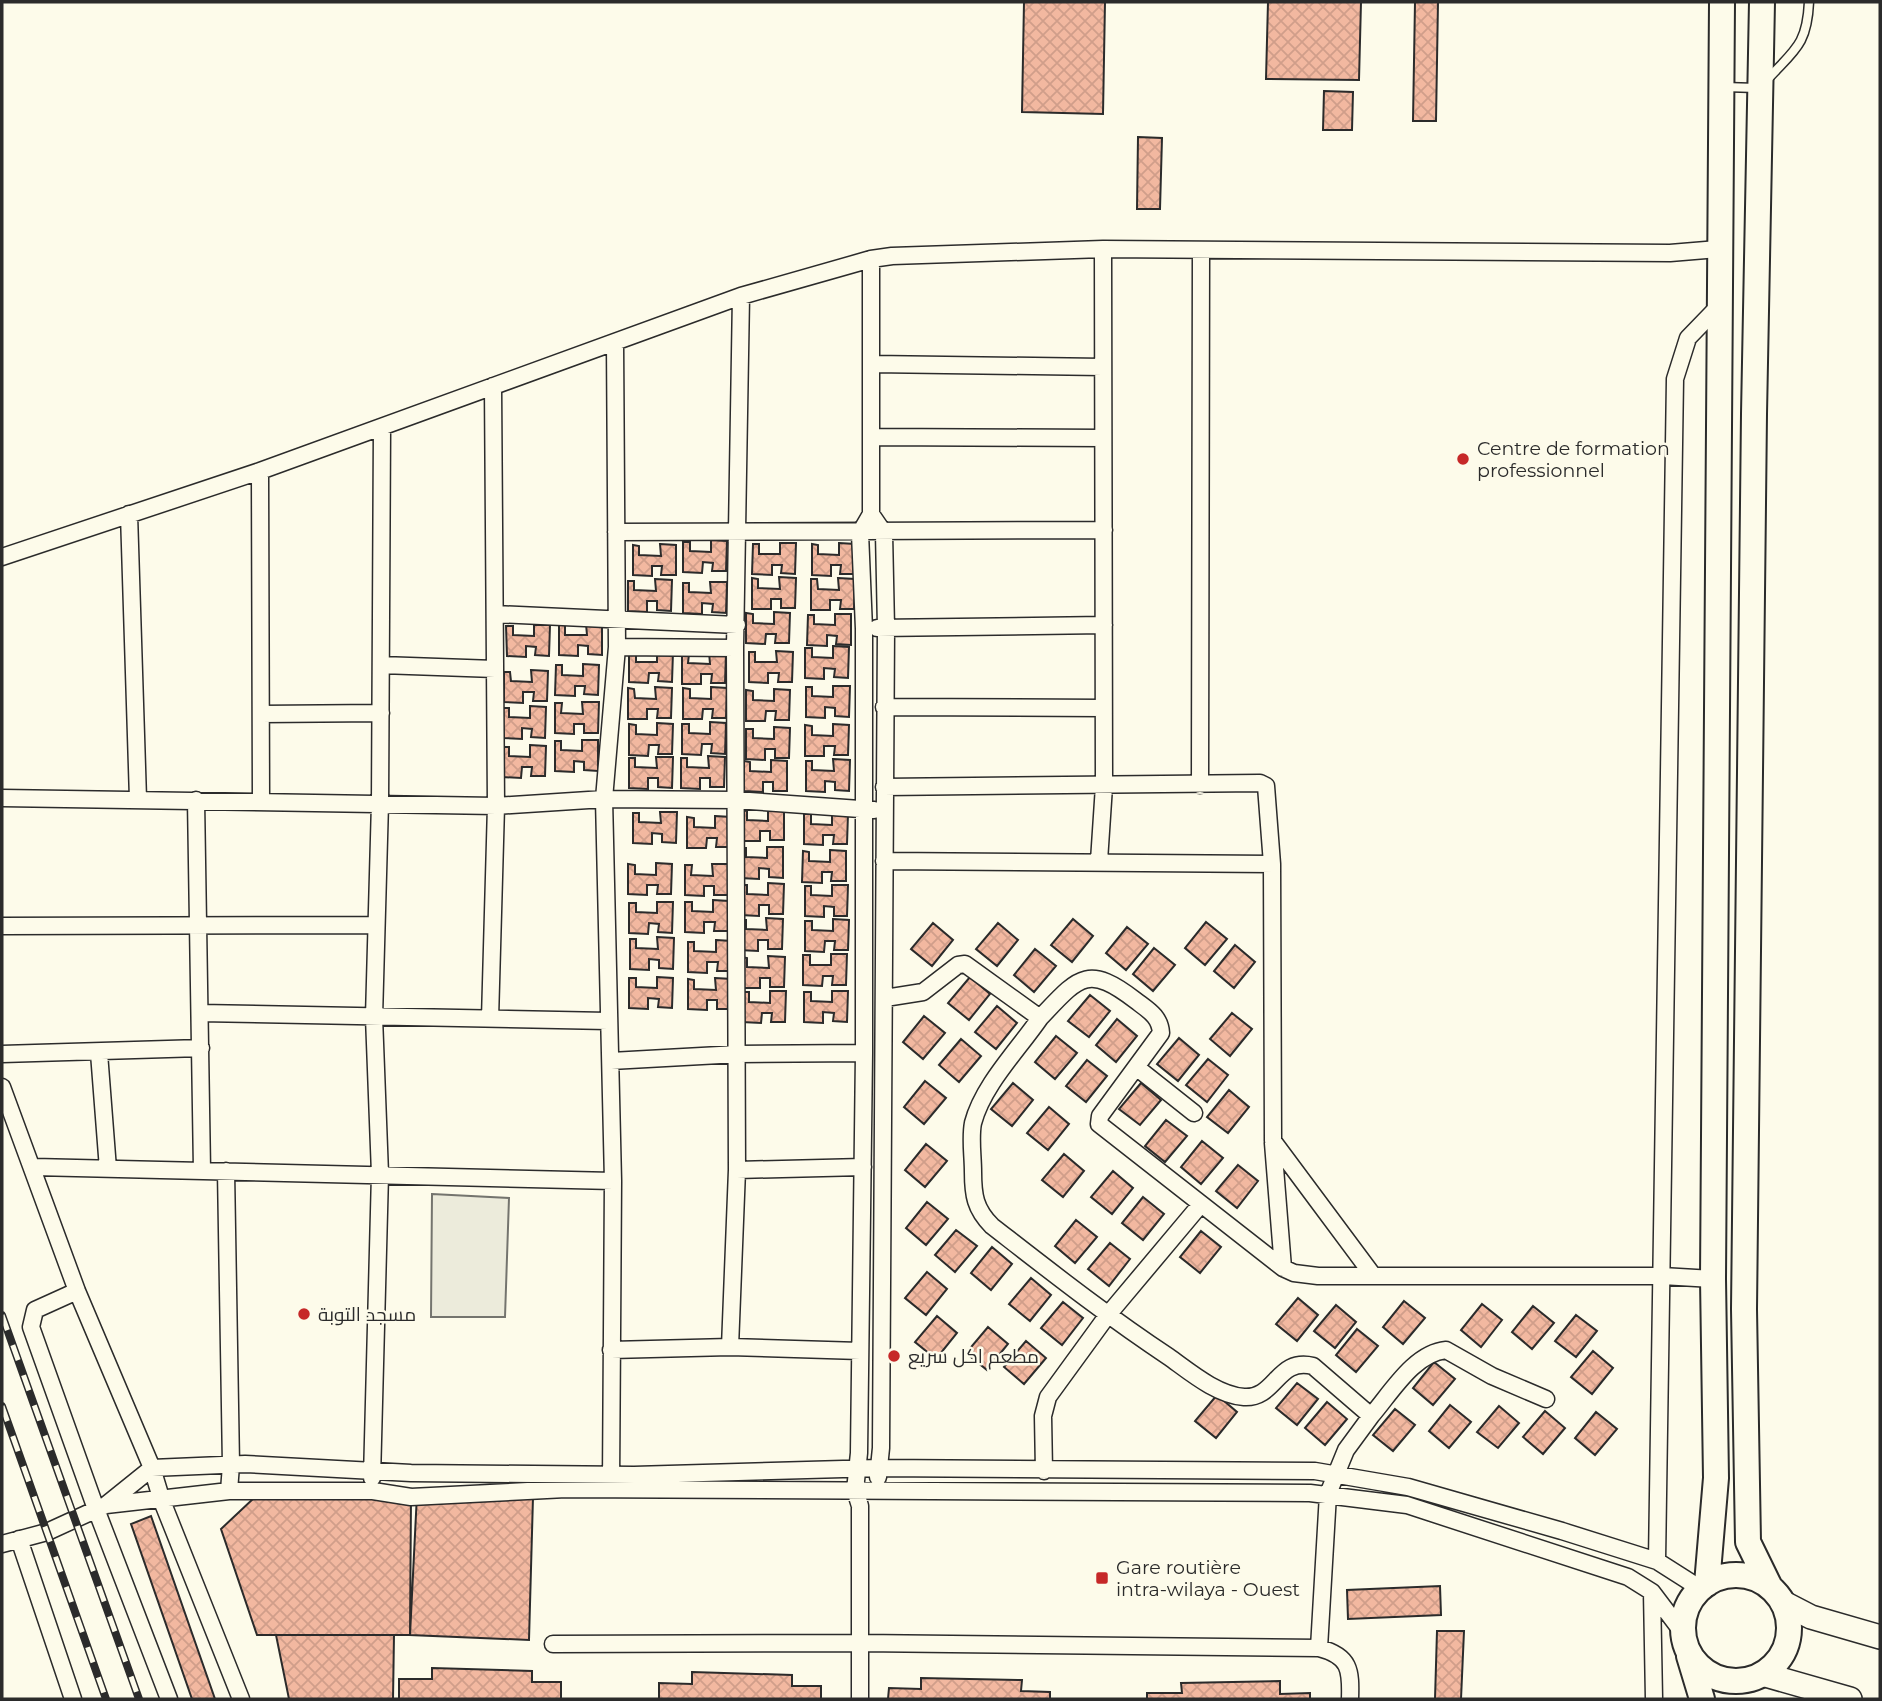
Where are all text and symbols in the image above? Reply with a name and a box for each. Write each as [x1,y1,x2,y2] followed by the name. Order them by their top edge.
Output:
[1477,437,1670,482] place label: Centre de formation professionnel
[1455,451,1471,467] marker: Centre de formation professionnel
[318,1303,416,1326] place label: مسجد التوبة
[296,1306,312,1322] marker: مسجد التوبة
[908,1345,1039,1370] place label: مطعم اكل سريع
[886,1348,902,1364] marker: مطعم اكل سريع
[1116,1556,1300,1601] place label: Gare routière intra-wilaya - Ouest
[1094,1570,1110,1586] marker: Gare routière intra-wilaya - Ouest

